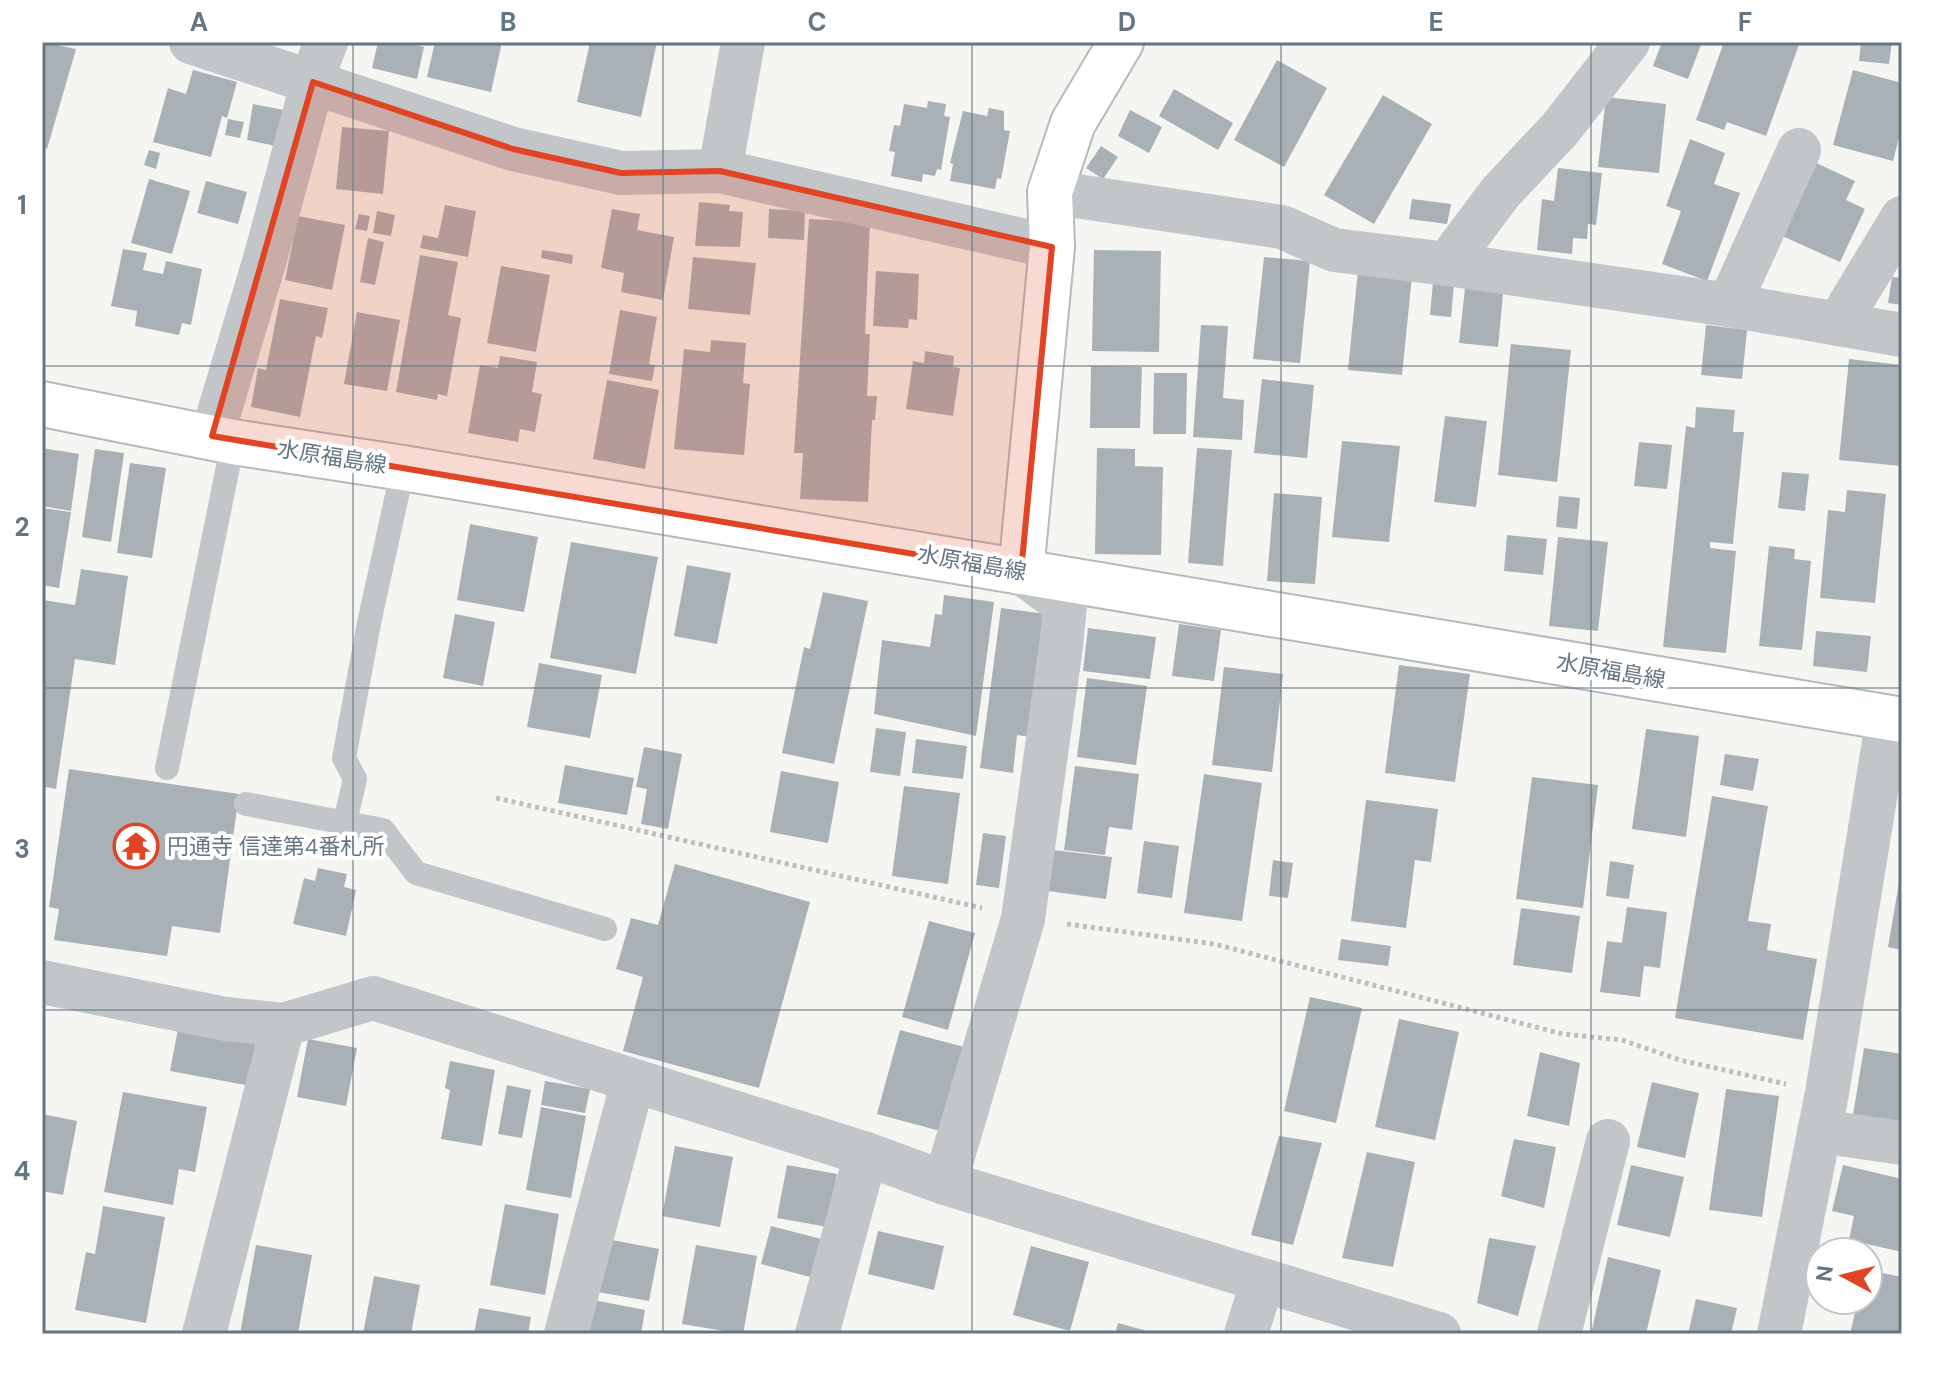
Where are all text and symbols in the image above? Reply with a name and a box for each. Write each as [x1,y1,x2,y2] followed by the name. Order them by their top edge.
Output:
[190,5,208,39] text: A
[500,5,516,39] text: B
[807,5,827,39] text: C
[1118,5,1136,39] text: D
[1428,5,1444,39] text: E
[1738,5,1752,39] text: F
[17,188,27,222] text: 1
[275,434,389,480] street label: 水原福島線
[14,510,30,544] text: 2
[915,539,1029,587] street label: 水原福島線
[1554,647,1668,695] street label: 水原福島線
[112,822,160,870] temple icon: 円通寺 信達第4番札所
[14,832,30,866] text: 3
[167,832,384,861] place label: 円通寺 信達第4番札所
[14,1154,30,1188] text: 4
[1804,1236,1884,1316] north arrow
[1809,1264,1840,1283] text: N

